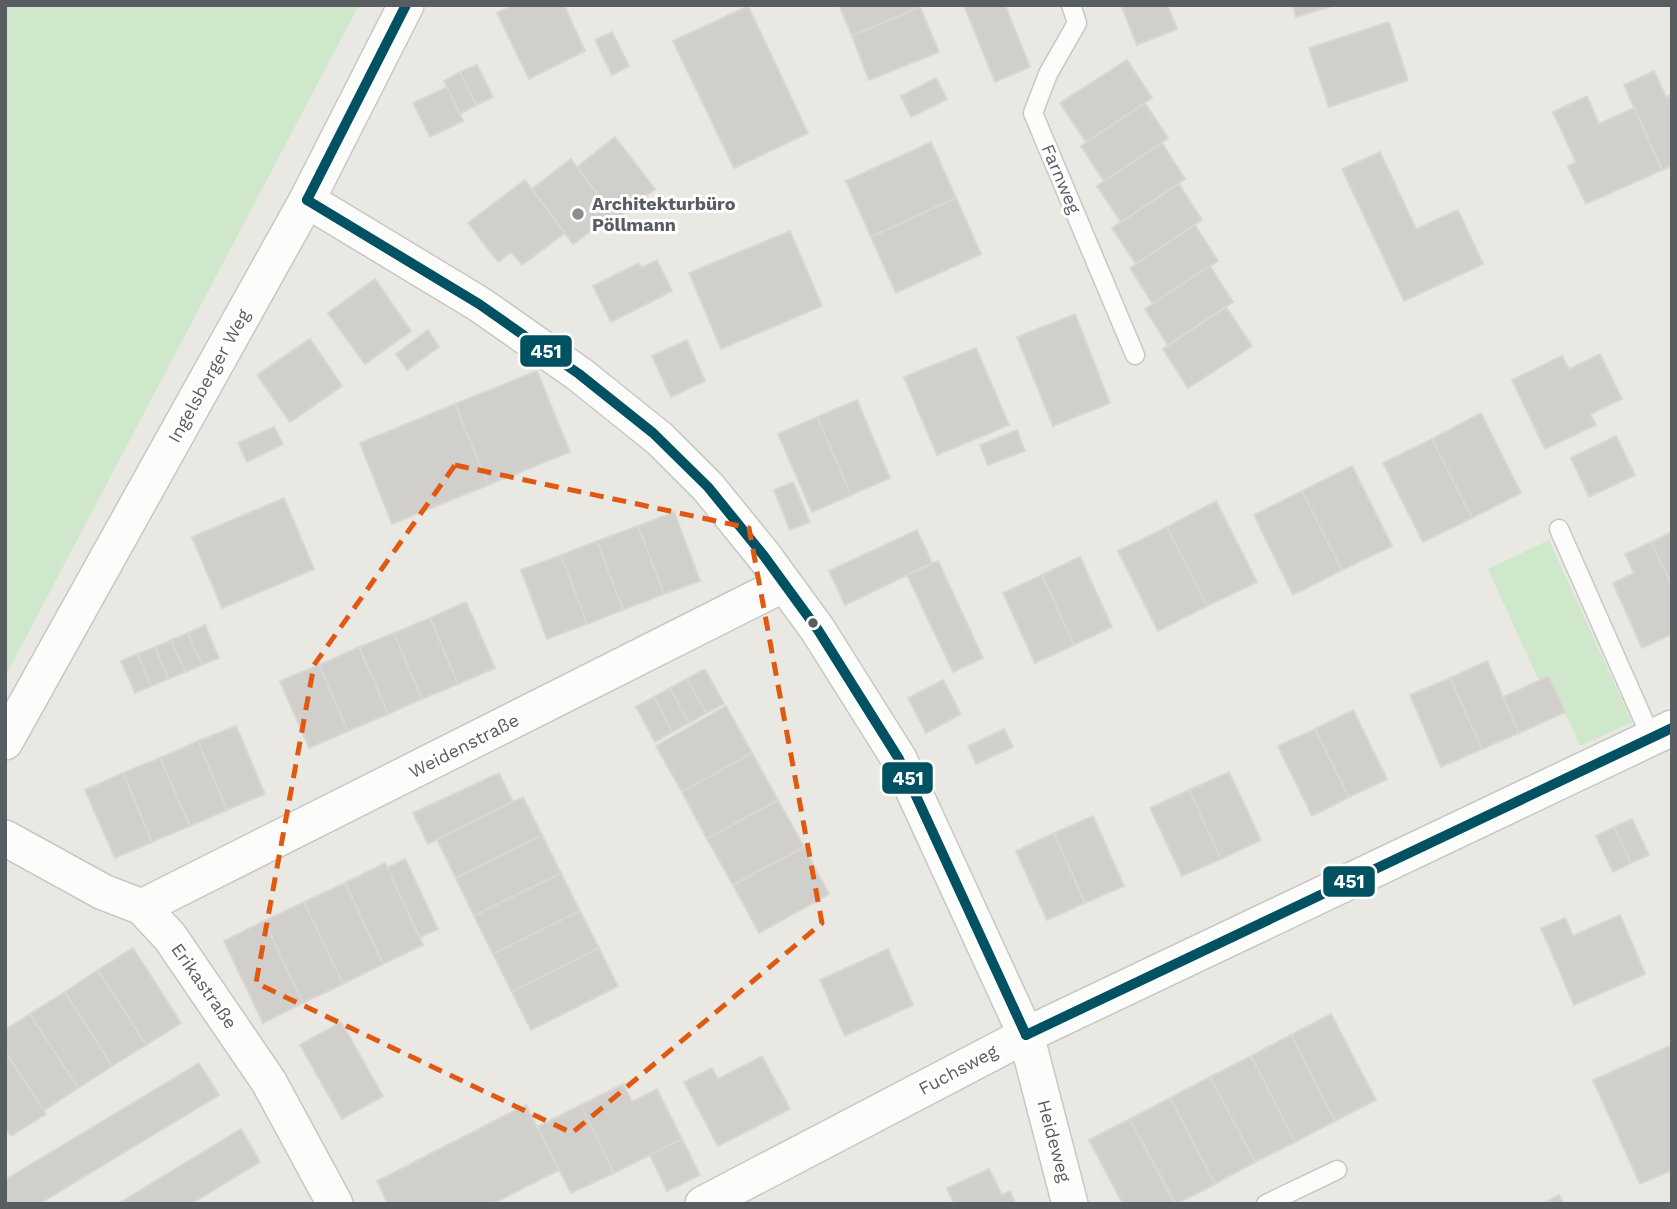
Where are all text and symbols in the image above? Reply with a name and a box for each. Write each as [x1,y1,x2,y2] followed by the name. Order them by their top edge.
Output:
[1037,141,1086,217] street label: Farnweg
[592,193,736,235] place label: Architekturbüro Pöllmann
[570,206,586,222] marker: Architekturbüro Pöllmann
[163,305,254,446] street label: Ingelsberger Weg
[519,334,573,368] line badge: 451
[530,340,562,363] text: 451
[806,616,820,630] unlabelled marker
[405,709,522,782] street label: Weidenstraße
[881,761,934,795] line badge: 451
[892,767,924,790] text: 451
[1322,865,1376,898] line badge: 451
[1333,870,1365,893] text: 451
[167,939,242,1033] street label: Erikastraße
[915,1040,1001,1099] street label: Fuchsweg
[1033,1097,1076,1185] street label: Heideweg

